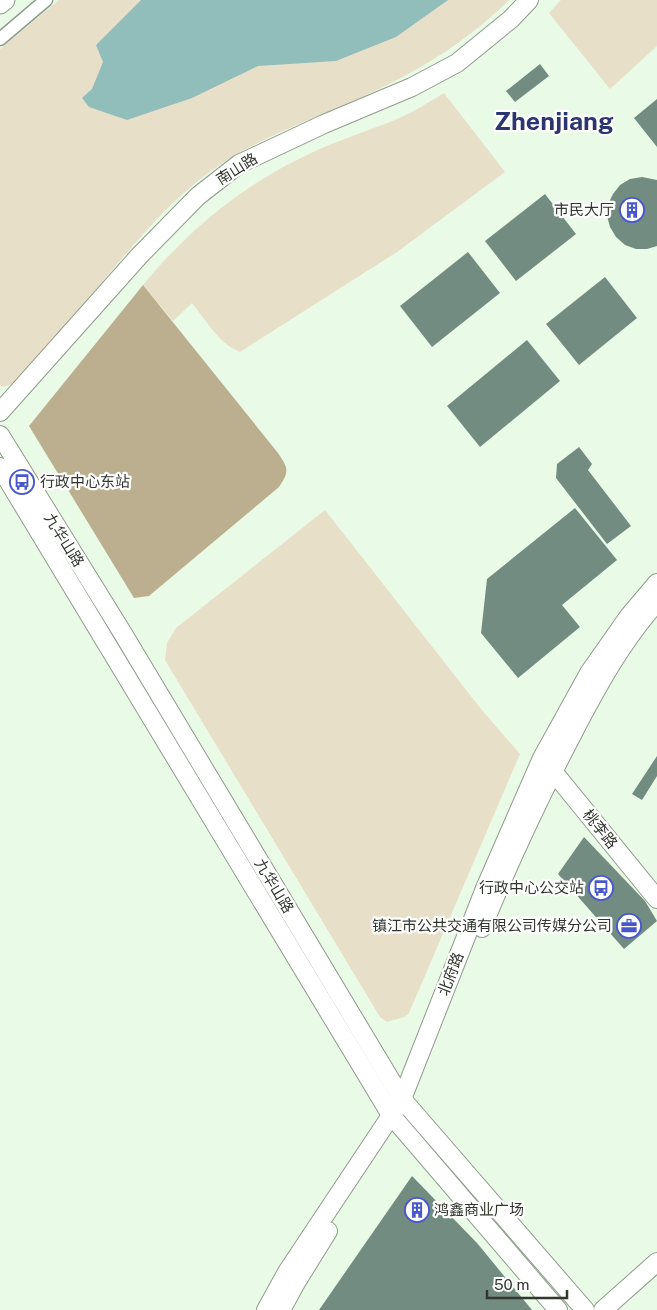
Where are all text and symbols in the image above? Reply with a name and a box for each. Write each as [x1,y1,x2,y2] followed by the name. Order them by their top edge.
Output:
[494,106,614,136] district label: Zhenjiang
[213,149,260,188] street label: 南山路
[619,197,645,223] building icon: 市民大厅
[554,201,614,218] place label: 市民大厅
[9,469,35,495] bus stop icon: 行政中心东站
[40,473,130,490] place label: 行政中心东站
[41,510,88,570] street label: 九华山路
[580,806,621,852] street label: 桃李路
[252,856,297,916] street label: 九华山路
[588,875,614,901] bus stop icon: 行政中心公交站
[479,879,584,896] place label: 行政中心公交站
[616,913,642,939] office icon: 镇江市公共交通有限公司传媒分公司
[372,917,612,934] place label: 镇江市公共交通有限公司传媒分公司
[435,950,467,998] street label: 北府路
[404,1197,430,1223] building icon: 鸿鑫商业广场
[434,1201,524,1218] place label: 鸿鑫商业广场
[487,1268,567,1300] scale bar
[494,1276,529,1293] text: 50 m

